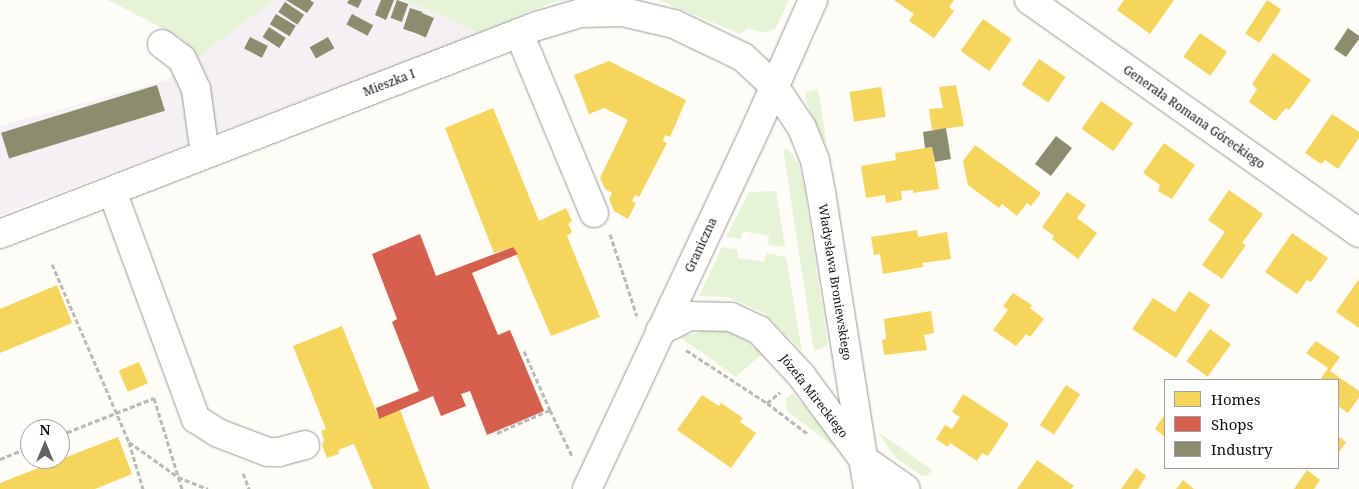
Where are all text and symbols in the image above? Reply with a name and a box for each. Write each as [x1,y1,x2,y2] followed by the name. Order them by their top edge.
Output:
[1120,62,1268,172] street label: Generała Romana Góreckiego
[361,67,417,99] street label: Mieszka I
[815,203,855,361] street label: Władysława Broniewskiego
[682,215,720,275] street label: Graniczna
[777,351,851,441] street label: Józefa Mireckiego
[1164,379,1339,469] legend
[1211,389,1261,409] text: Homes
[1211,414,1253,434] text: Shops
[20,419,70,469] north arrow
[39,420,51,439] text: N
[1211,439,1273,459] text: Industry

